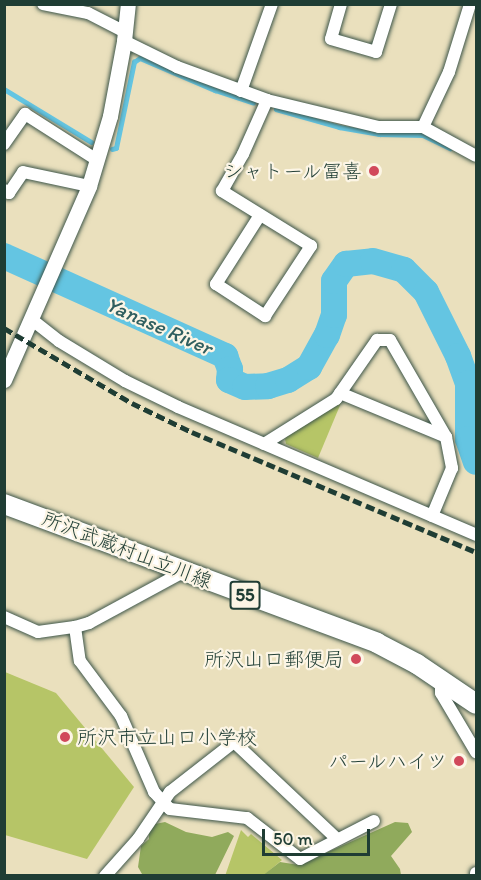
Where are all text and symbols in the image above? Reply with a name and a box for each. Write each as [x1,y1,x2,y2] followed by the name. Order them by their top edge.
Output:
[222,159,362,183] place label: シャトール冨喜
[367,164,381,178] marker: シャトール冨喜
[102,291,216,361] water label: Yanase River
[39,507,215,593] street label: 所沢武蔵村山立川線
[228,580,262,610] road number: 55
[204,647,344,671] place label: 所沢山口郵便局
[349,652,363,666] marker: 所沢山口郵便局
[77,725,257,749] place label: 所沢市立山口小学校
[58,730,72,744] marker: 所沢市立山口小学校
[327,749,447,773] place label: パールハイツ
[452,754,466,768] marker: パールハイツ
[265,817,373,855] scale bar
[273,828,313,850] text: 50 m

